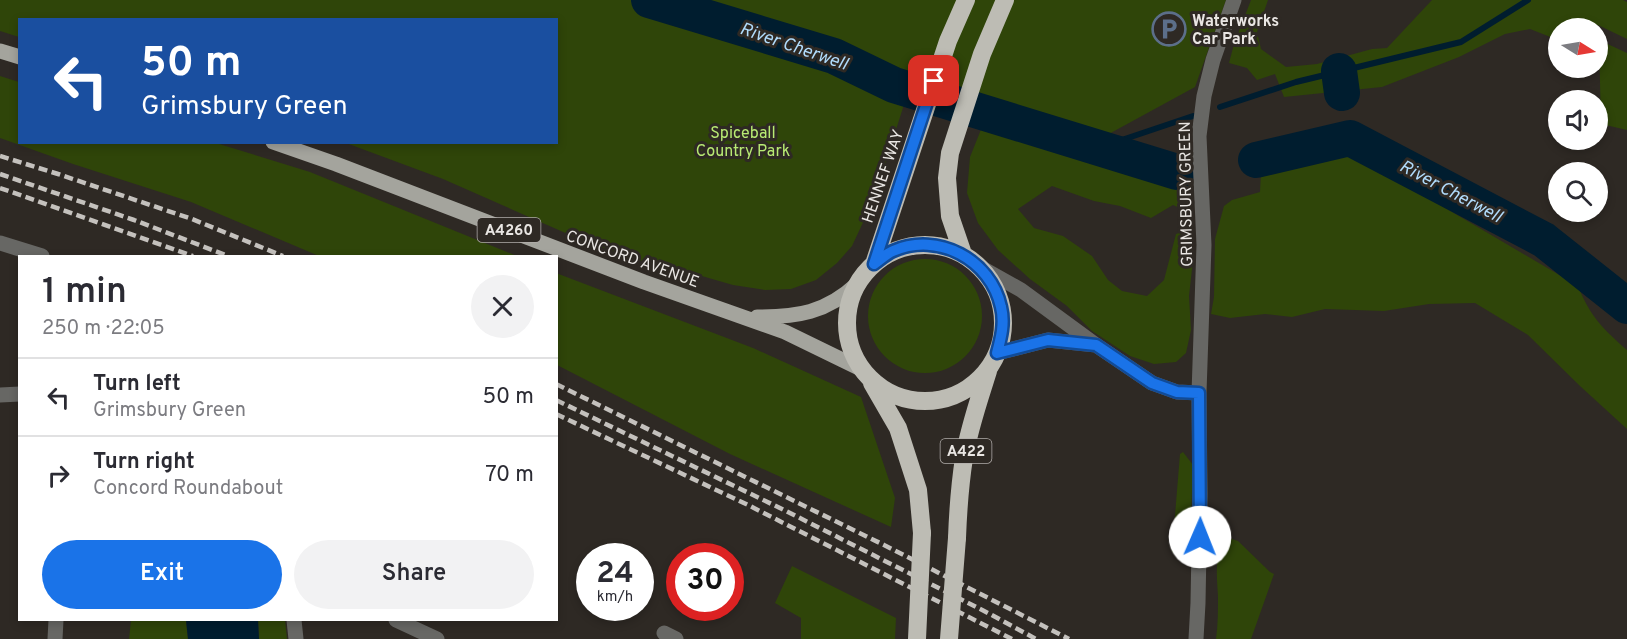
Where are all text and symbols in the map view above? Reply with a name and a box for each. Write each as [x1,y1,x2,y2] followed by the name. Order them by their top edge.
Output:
[1151,11,1187,47] parking icon: Waterworks Car Park
[1192,12,1279,50] place label: Waterworks Car Park
[736,18,852,77] water label: River Cherwell
[1548,18,1608,78] north arrow
[1548,18,1608,222] map controls
[141,38,242,91] text: 50 m
[42,42,120,120] icon: left
[908,55,959,106] pin
[917,64,950,97] icon: arrive
[141,90,348,124] text: Grimsbury Green
[1548,90,1608,150] button: sound
[1176,121,1198,267] street label: GRIMSBURY GREEN
[696,124,790,162] park label: Spiceball Country Park
[859,127,909,226] street label: HENNEF WAY
[1395,156,1507,230] water label: River Cherwell
[1548,162,1608,222] button: search
[478,218,540,242] road number: A4260
[563,226,702,293] street label: CONCORD AVENUE
[42,270,127,316] text: 1 min
[471,275,534,338] button: close
[42,316,165,342] text: 250 m · 22:05
[93,371,181,398] text: Turn left
[42,381,75,414] icon: left
[482,384,534,411] text: 50 m
[93,398,246,424] text: Grimsbury Green
[940,439,992,463] road number: A422
[93,449,195,476] text: Turn right
[42,459,75,492] icon: right
[485,462,534,489] text: 70 m
[93,476,283,502] text: Concord Roundabout
[1168,505,1232,569] position arrow
[42,540,282,609] button: Exit
[294,540,534,609] button: Share
[666,543,744,621] speed limit sign: 30
[596,556,634,593] text: 24
[597,588,633,607] text: km/h

